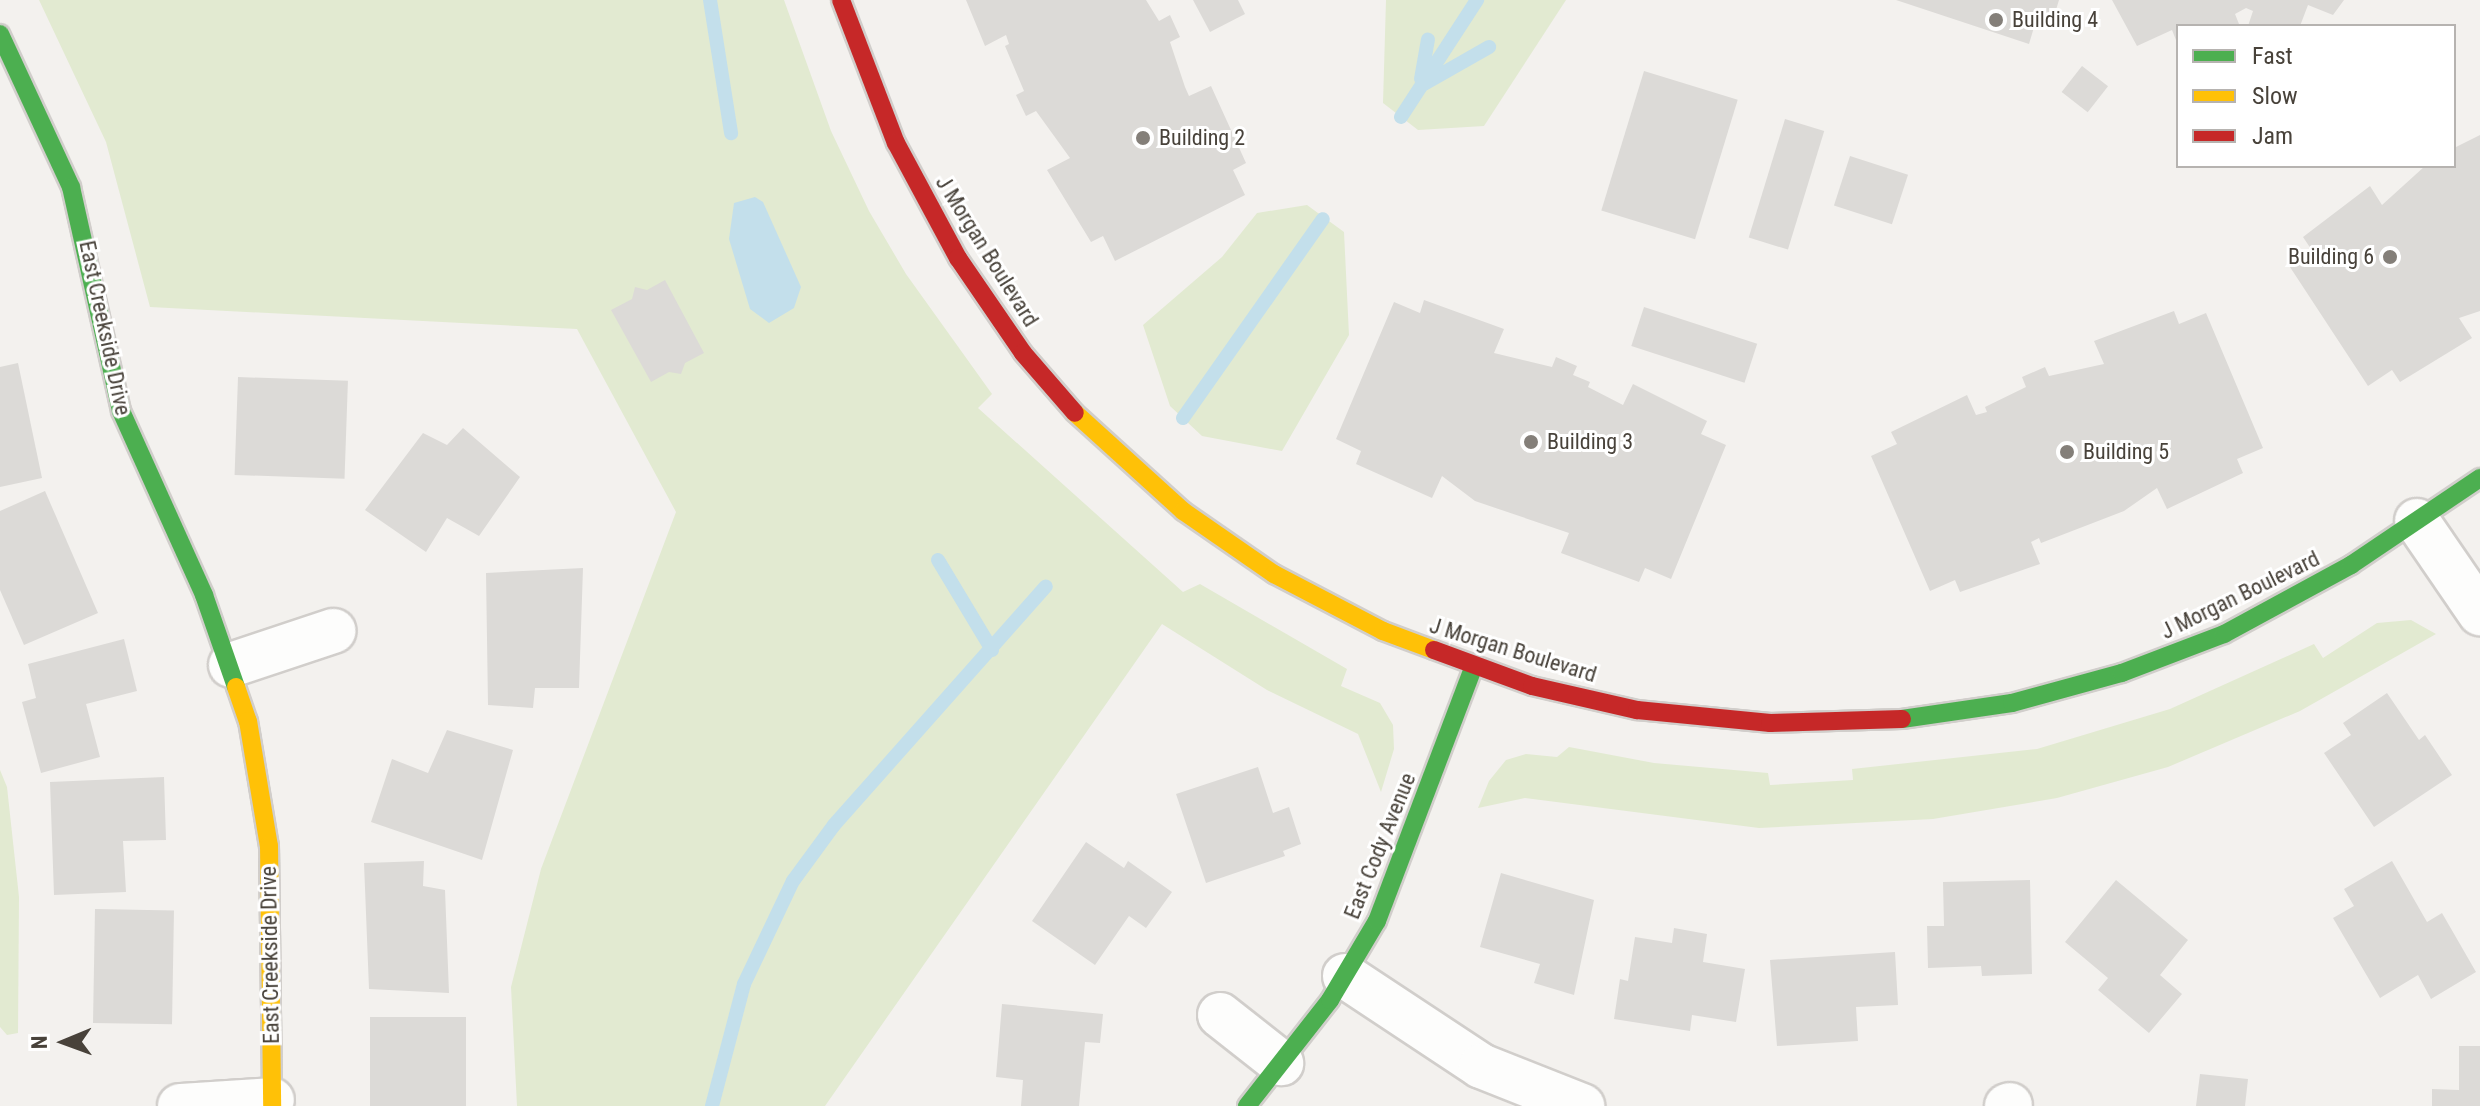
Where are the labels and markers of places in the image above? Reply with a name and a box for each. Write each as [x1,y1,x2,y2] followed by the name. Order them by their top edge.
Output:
[2012,7,2098,33] place label: Building 4
[1987,11,2005,29] marker: Building 4
[1159,125,1245,151] place label: Building 2
[1134,129,1152,147] marker: Building 2
[2288,244,2374,270] place label: Building 6
[2381,248,2399,266] marker: Building 6
[1547,429,1633,455] place label: Building 3
[1522,433,1540,451] marker: Building 3
[2083,439,2169,465] place label: Building 5
[2058,443,2076,461] marker: Building 5

